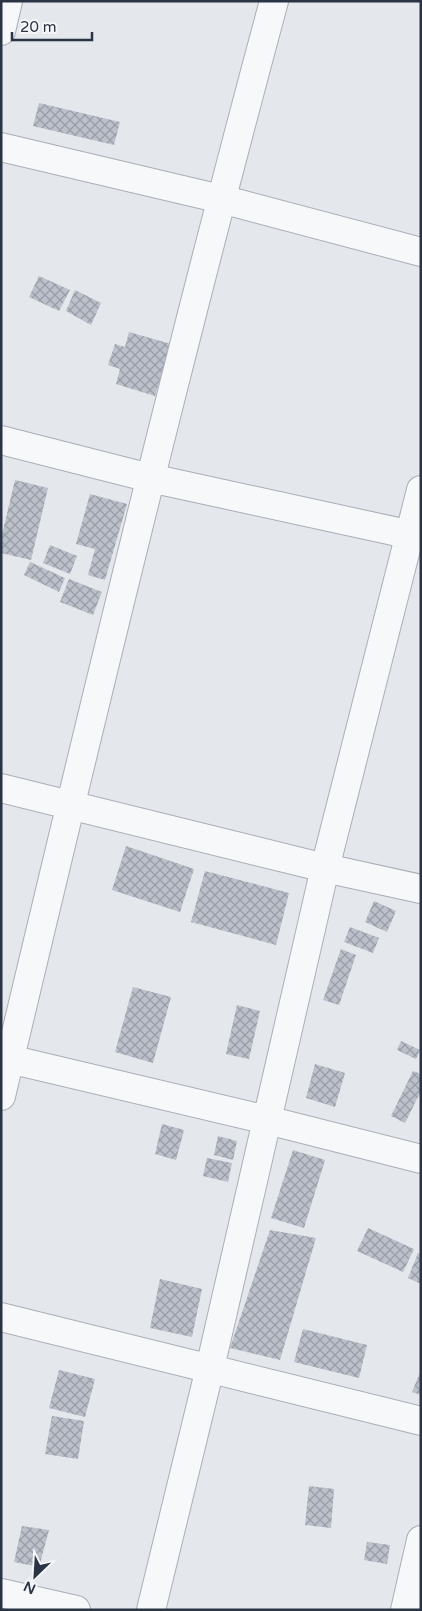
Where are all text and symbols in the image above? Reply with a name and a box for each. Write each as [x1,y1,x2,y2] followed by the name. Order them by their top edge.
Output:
[12,10,92,42] scale bar
[20,18,57,36] text: 20 m
[10,1551,60,1601] north arrow
[21,1577,38,1597] text: N

